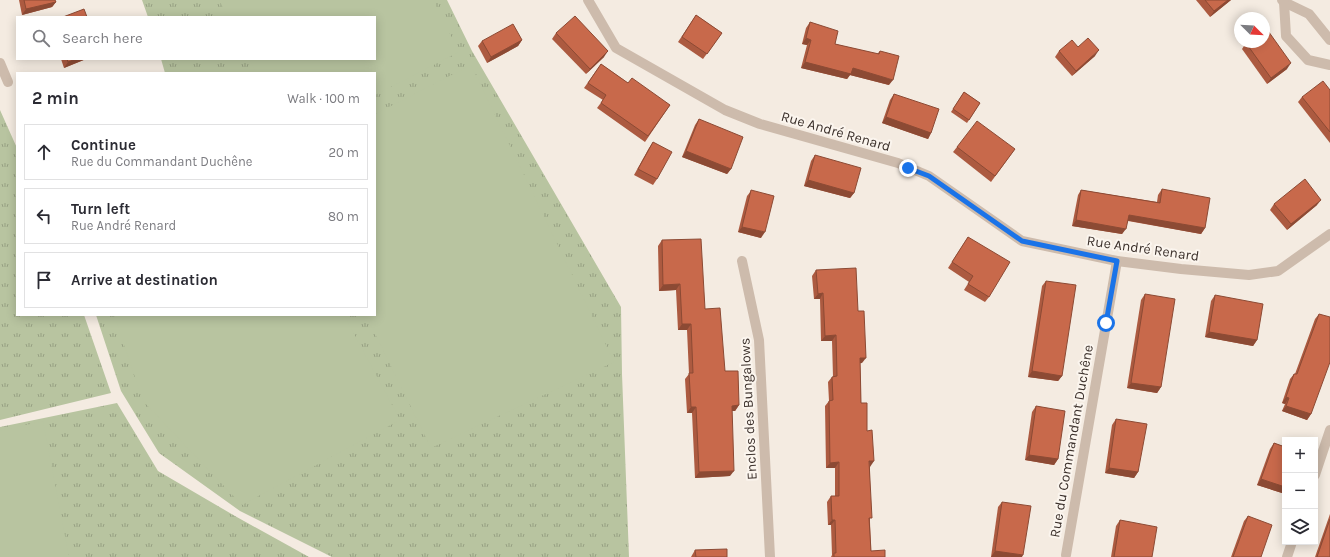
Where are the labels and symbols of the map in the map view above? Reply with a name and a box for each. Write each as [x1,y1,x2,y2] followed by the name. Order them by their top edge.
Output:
[1234,12,1270,48] north arrow
[779,108,893,155] street label: Rue André Renard
[899,159,917,177] route end
[1086,232,1200,265] street label: Rue André Renard
[1097,314,1115,332] route start
[736,337,761,480] street label: Enclos des Bungalows
[1046,343,1097,539] street label: Rue du Commandant Duchêne

